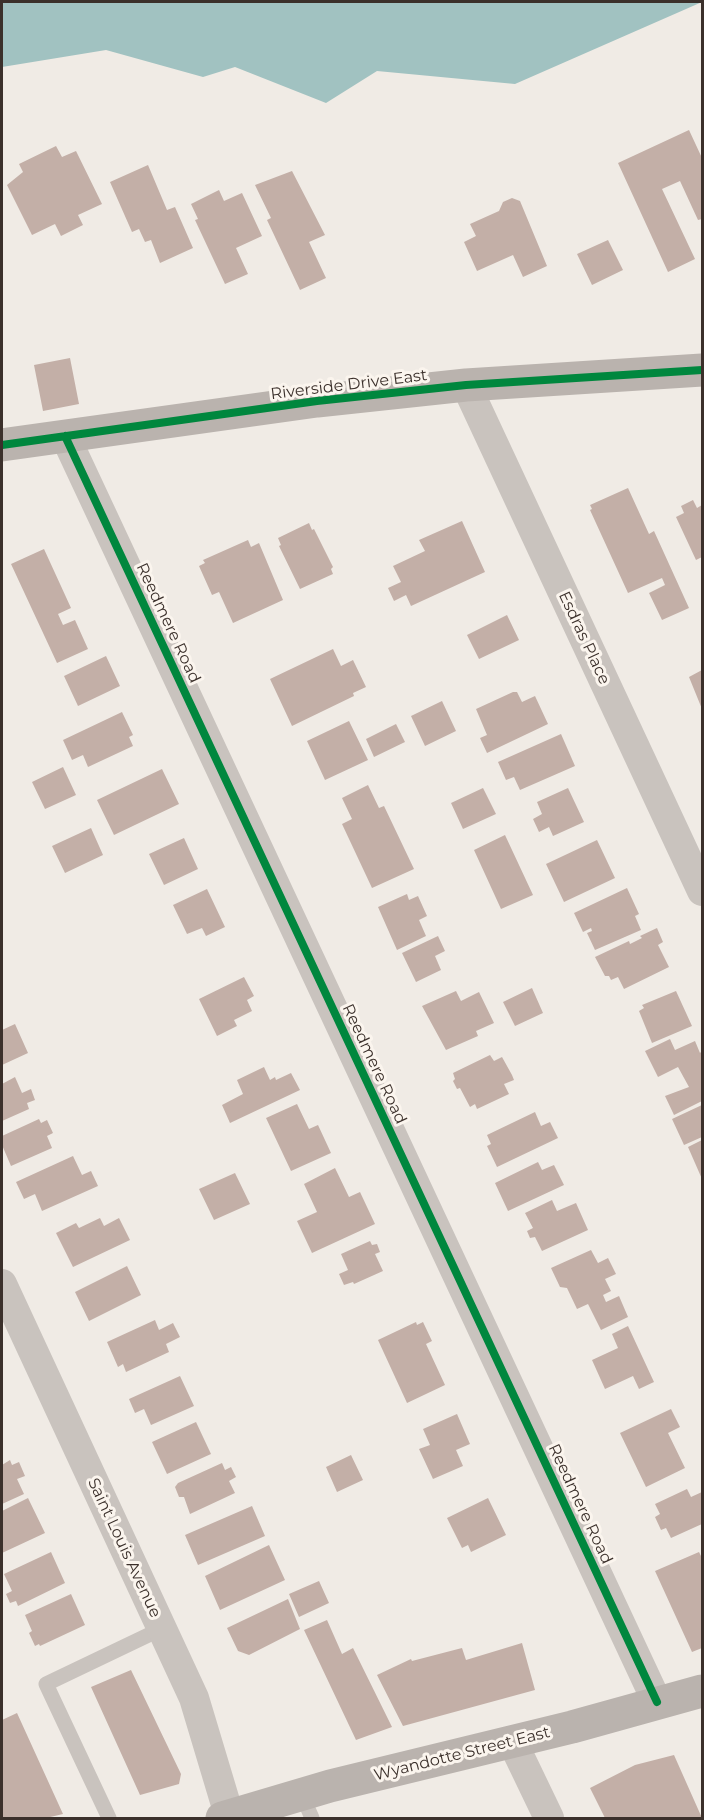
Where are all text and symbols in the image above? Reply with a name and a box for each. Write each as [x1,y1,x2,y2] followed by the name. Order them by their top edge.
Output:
[270,366,428,404] street label: Riverside Drive East
[132,560,204,686] street label: Reedmere Road
[554,589,614,687] street label: Esdras Place
[338,1001,410,1127] street label: Reedmere Road
[544,1441,616,1567] street label: Reedmere Road
[83,1475,165,1621] street label: Saint Louis Avenue
[372,1723,552,1785] street label: Wyandotte Street East

